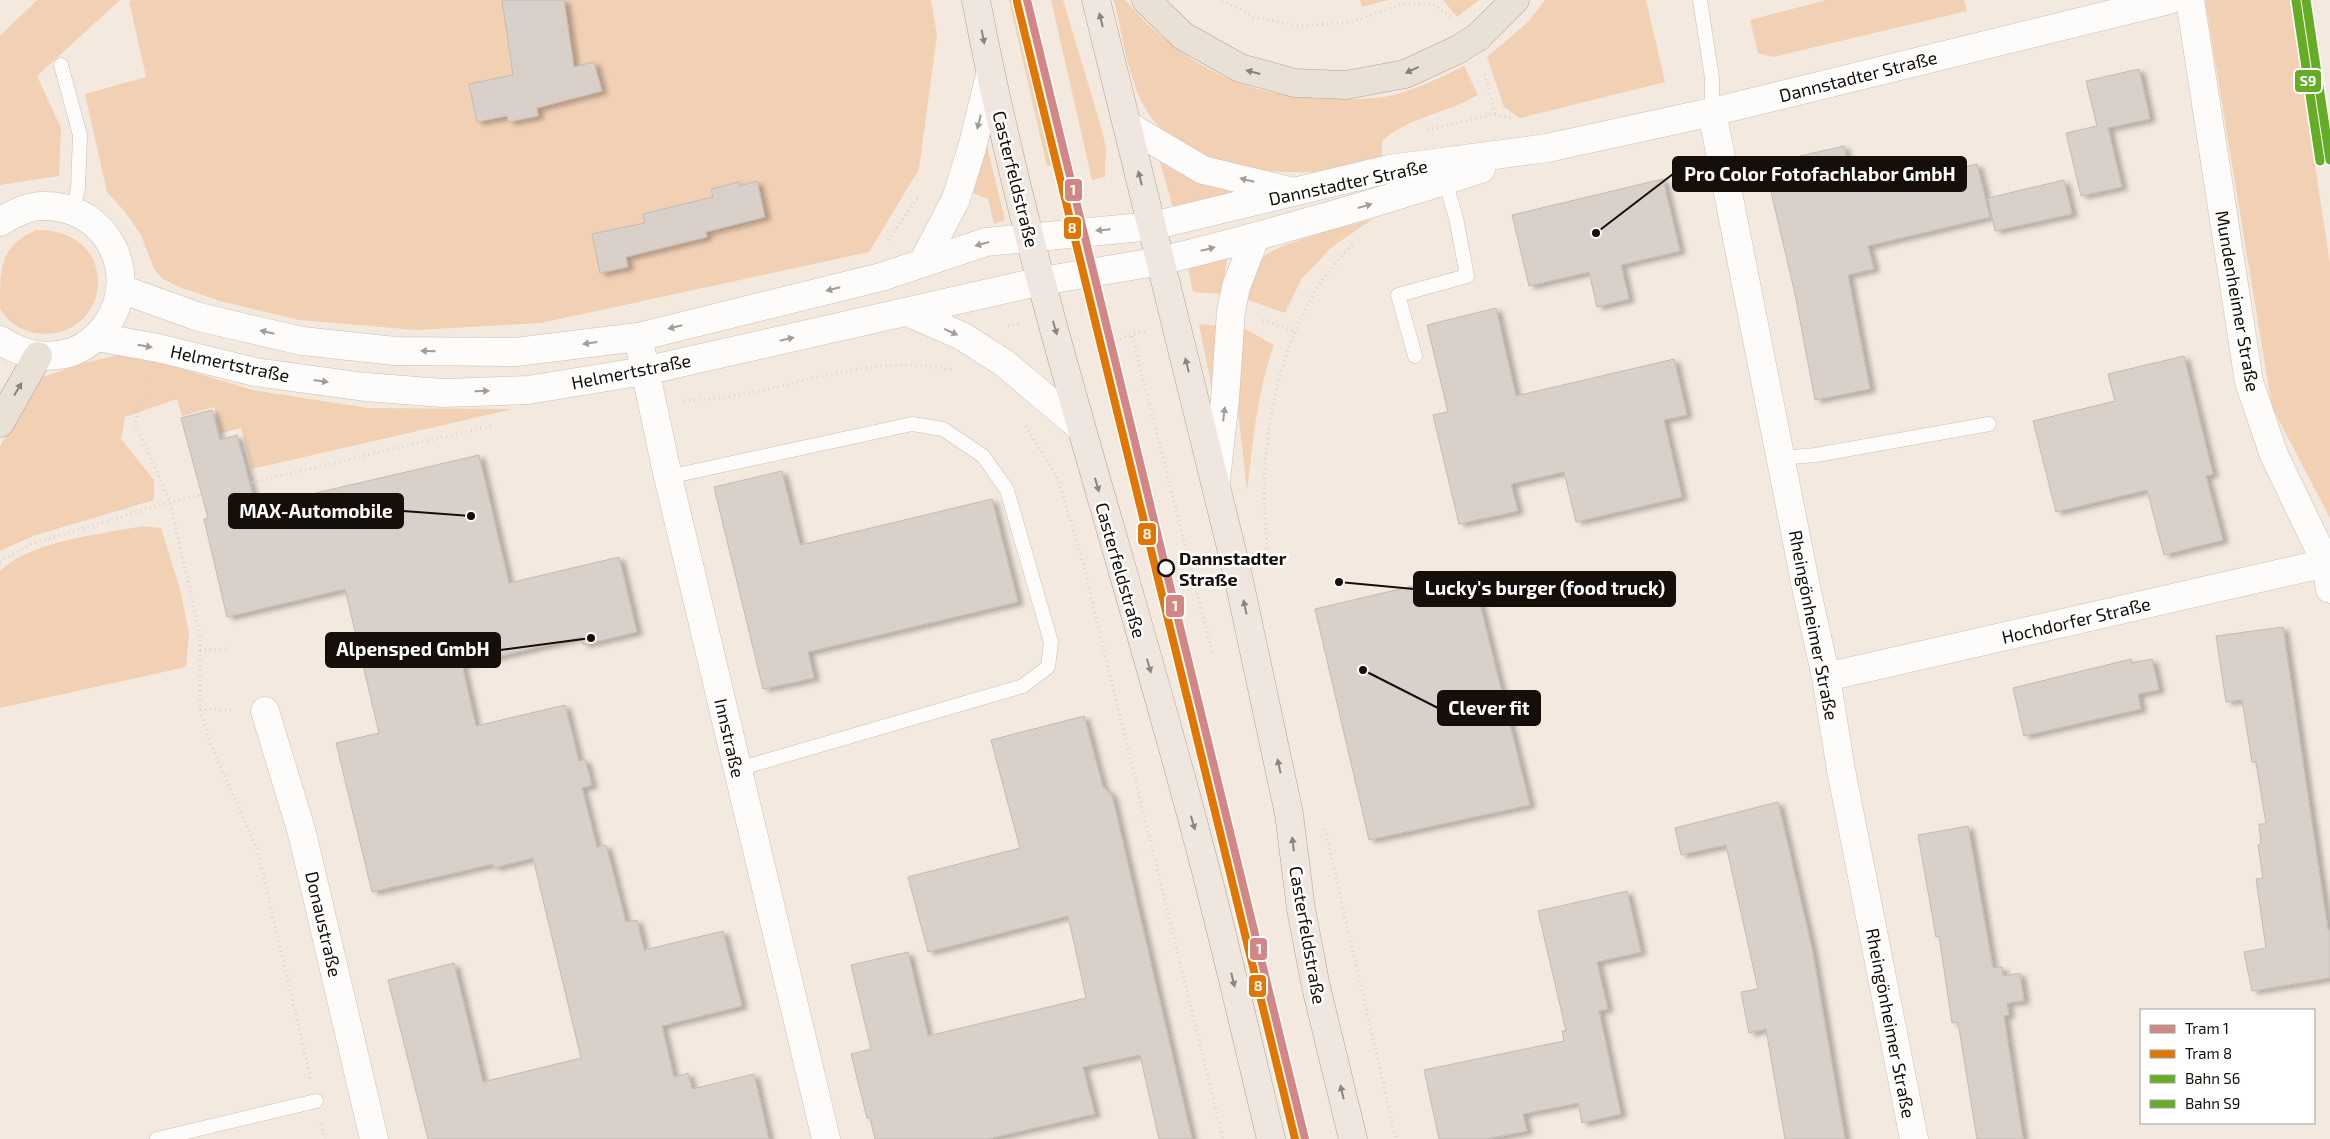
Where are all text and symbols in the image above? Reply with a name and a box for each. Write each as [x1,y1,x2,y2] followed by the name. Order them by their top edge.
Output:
[1097,13,1105,28] one-way arrow
[980,30,988,46] one-way arrow
[1777,46,1939,106] street label: Dannstadter Straße
[1405,66,1420,75] one-way arrow
[1246,67,1261,75] one-way arrow
[2294,69,2322,93] line badge: S9
[2300,72,2316,89] text: S9
[988,108,1044,250] street label: Casterfeldstraße
[975,114,983,129] one-way arrow
[1266,154,1430,210] street label: Dannstadter Straße
[1673,157,1966,191] callout: Pro Color Fotofachlabor GmbH
[1684,162,1956,185] text: Pro Color Fotofachlabor GmbH
[1136,171,1144,186] one-way arrow
[1239,176,1254,184] one-way arrow
[1064,178,1083,202] line badge: 1
[1070,181,1076,198] text: 1
[1357,202,1372,210] one-way arrow
[2211,209,2265,393] street label: Mundenheimer Straße
[1063,216,1082,240] line badge: 8
[1068,219,1076,236] text: 8
[1095,226,1111,234] one-way arrow
[974,240,989,248] one-way arrow
[1201,245,1216,253] one-way arrow
[826,285,841,293] one-way arrow
[1052,321,1060,336] one-way arrow
[668,323,683,331] one-way arrow
[259,328,274,336] one-way arrow
[944,328,958,336] one-way arrow
[780,335,795,343] one-way arrow
[581,339,597,347] one-way arrow
[168,340,292,386] street label: Helmertstraße
[137,342,153,350] one-way arrow
[419,347,435,355] one-way arrow
[569,349,693,393] street label: Helmertstraße
[1183,357,1191,372] one-way arrow
[313,377,329,385] one-way arrow
[13,383,22,396] one-way arrow
[475,387,491,395] one-way arrow
[1220,406,1228,422] one-way arrow
[1093,478,1101,493] one-way arrow
[229,494,403,528] callout: MAX-Automobile
[239,499,393,522] text: MAX-Automobile
[1091,500,1151,640] street label: Casterfeldstraße
[1137,522,1157,546] line badge: 8
[1143,525,1151,542] text: 8
[1785,528,1843,722] street label: Rheingönheimer Straße
[1179,547,1287,590] place label: Dannstadter Straße
[1157,559,1175,577] marker: Dannstadter Straße
[1414,572,1675,606] callout: Lucky's burger (food truck)
[1425,576,1665,600] text: Lucky's burger (food truck)
[1999,592,2153,648] street label: Hochdorfer Straße
[1165,594,1185,618] line badge: 1
[1172,597,1178,614] text: 1
[1240,599,1248,615] one-way arrow
[326,633,500,667] callout: Alpensped GmbH
[336,637,490,660] text: Alpensped GmbH
[1145,659,1153,674] one-way arrow
[1438,691,1540,725] callout: Clever fit
[710,696,750,780] street label: Innstraße
[1448,696,1530,719] text: Clever fit
[1274,758,1282,774] one-way arrow
[1189,815,1197,830] one-way arrow
[1289,836,1297,852] one-way arrow
[1285,864,1331,1006] street label: Casterfeldstraße
[301,869,347,979] street label: Donaustraße
[1862,926,1920,1120] street label: Rheingönheimer Straße
[1249,937,1268,961] line badge: 1
[1256,940,1262,957] text: 1
[1229,973,1237,988] one-way arrow
[1248,974,1267,998] line badge: 8
[1254,977,1262,994] text: 8
[2140,1009,2315,1124] legend
[2185,1019,2229,1037] text: Tram 1
[2185,1044,2232,1062] text: Tram 8
[2185,1069,2240,1087] text: Bahn S6
[1338,1084,1346,1099] one-way arrow
[2185,1094,2240,1112] text: Bahn S9

